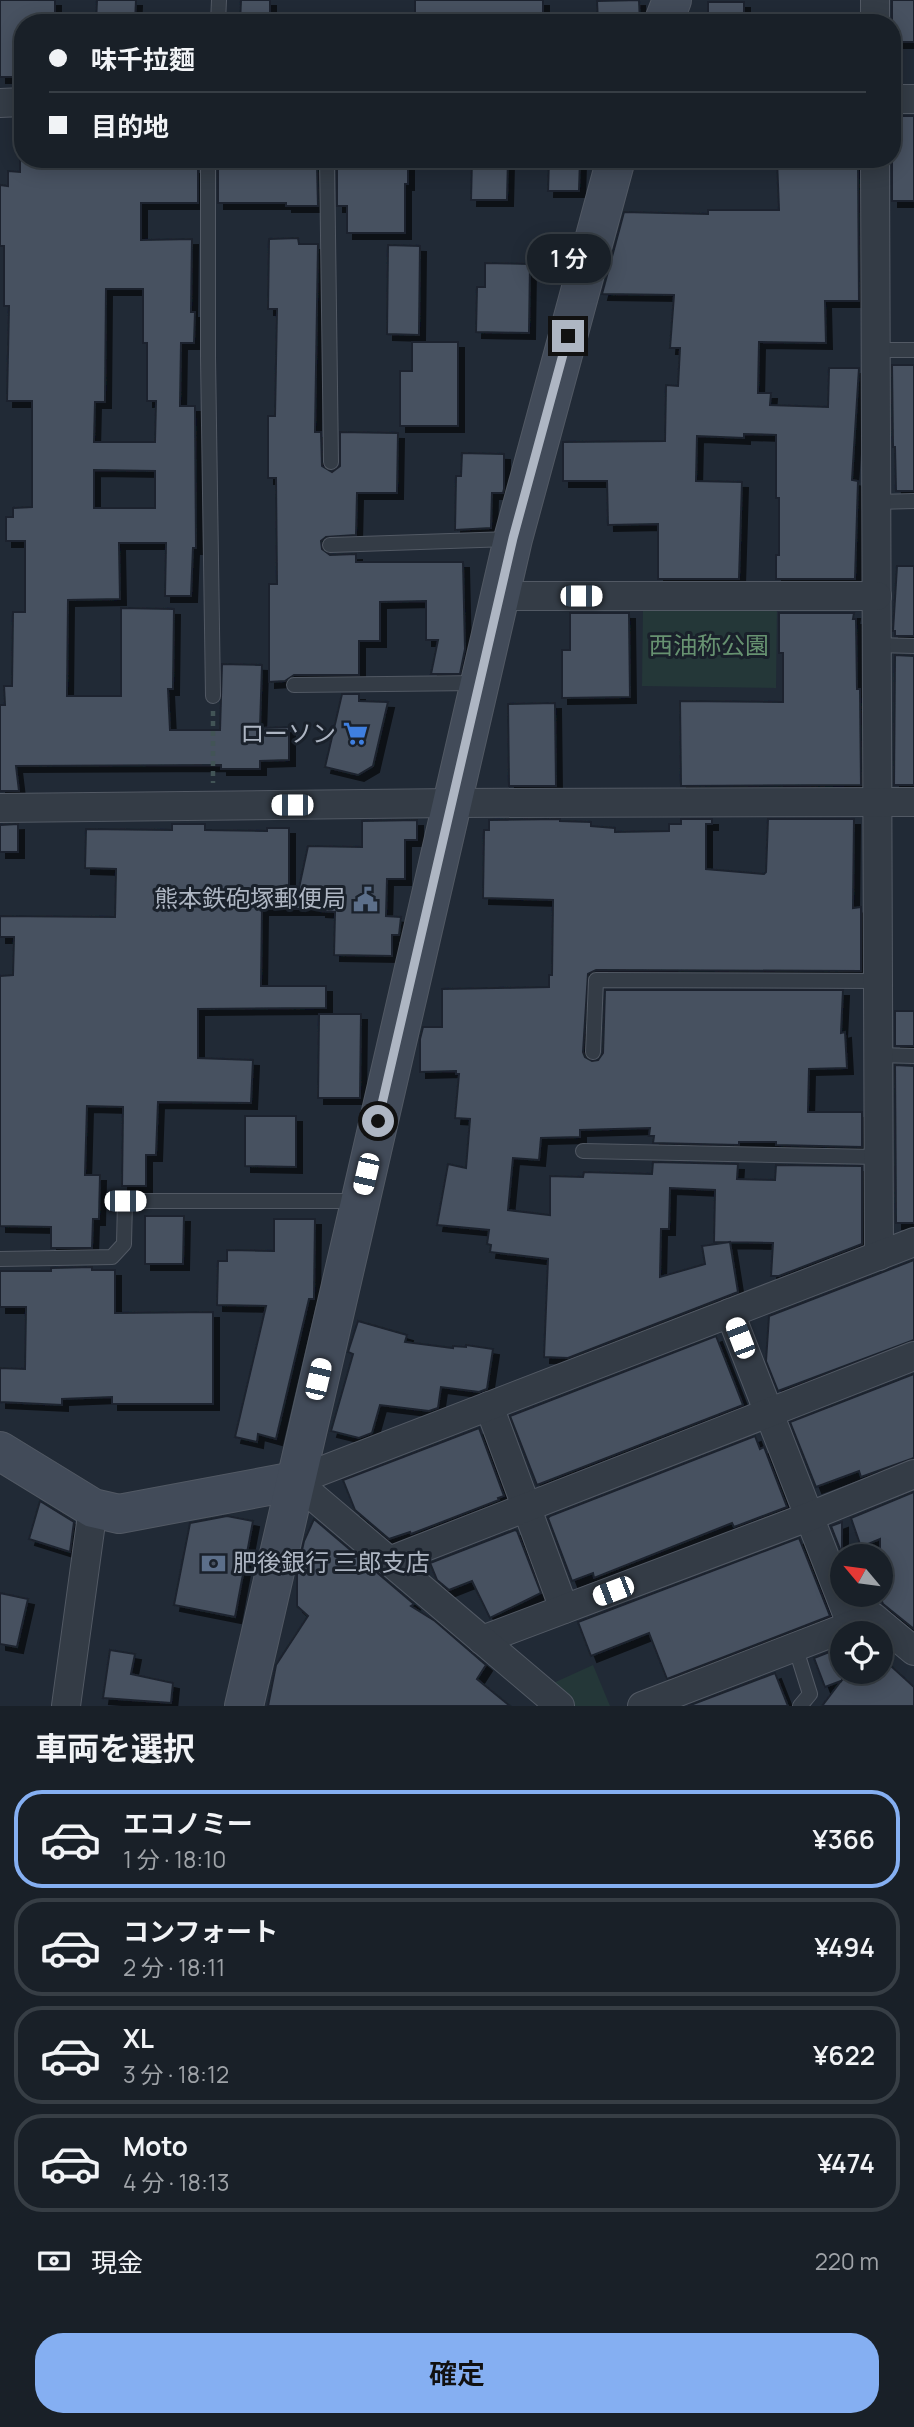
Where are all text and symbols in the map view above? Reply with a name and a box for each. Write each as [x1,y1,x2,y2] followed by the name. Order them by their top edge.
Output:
[91,41,195,77] text: 味千拉麵
[91,108,169,144] text: 目的地
[526,234,610,284] callout: 1 分
[550,242,588,274] text: 1 分
[552,320,584,352] route end
[561,586,603,607] car
[649,628,769,661] park label: 西油称公園
[240,716,336,749] place label: ローソン
[342,720,370,748] supermarket icon: ローソン
[272,795,314,816] car
[154,881,346,914] place label: 熊本鉄砲塚郵便局
[352,885,380,913] public building icon: 熊本鉄砲塚郵便局
[362,1105,394,1137] route start
[352,1151,381,1197] car
[105,1191,147,1212] car
[723,1315,758,1361] car
[304,1356,333,1402] car
[830,1544,892,1606] north arrow
[830,1544,893,1684] map controls
[233,1545,430,1578] place label: 肥後銀行 三郎支店
[199,1549,227,1577] bank icon: 肥後銀行 三郎支店
[590,1574,637,1608] car
[830,1621,893,1684] button: locate
[35,1726,195,1770] text: 車両を選択
[123,1805,253,1841] text: エコノミー
[39,1808,102,1871] icon: car
[812,1821,875,1857] text: ¥366
[123,1843,226,1875] text: 1 分 · 18:10
[123,1913,278,1949] text: コンフォート
[39,1916,102,1979] icon: car
[814,1929,875,1965] text: ¥494
[123,1951,225,1983] text: 2 分 · 18:11
[123,2020,154,2056] text: XL
[39,2024,102,2087] icon: car
[813,2037,875,2073] text: ¥622
[123,2058,229,2090] text: 3 分 · 18:12
[123,2128,188,2164] text: Moto
[39,2132,102,2195] icon: car
[818,2145,875,2181] text: ¥474
[123,2166,229,2198] text: 4 分 · 18:13
[35,2242,73,2280] icon: cash
[91,2244,143,2280] text: 現金
[815,2245,879,2277] text: 220 m
[35,2333,879,2413] button: 確定

